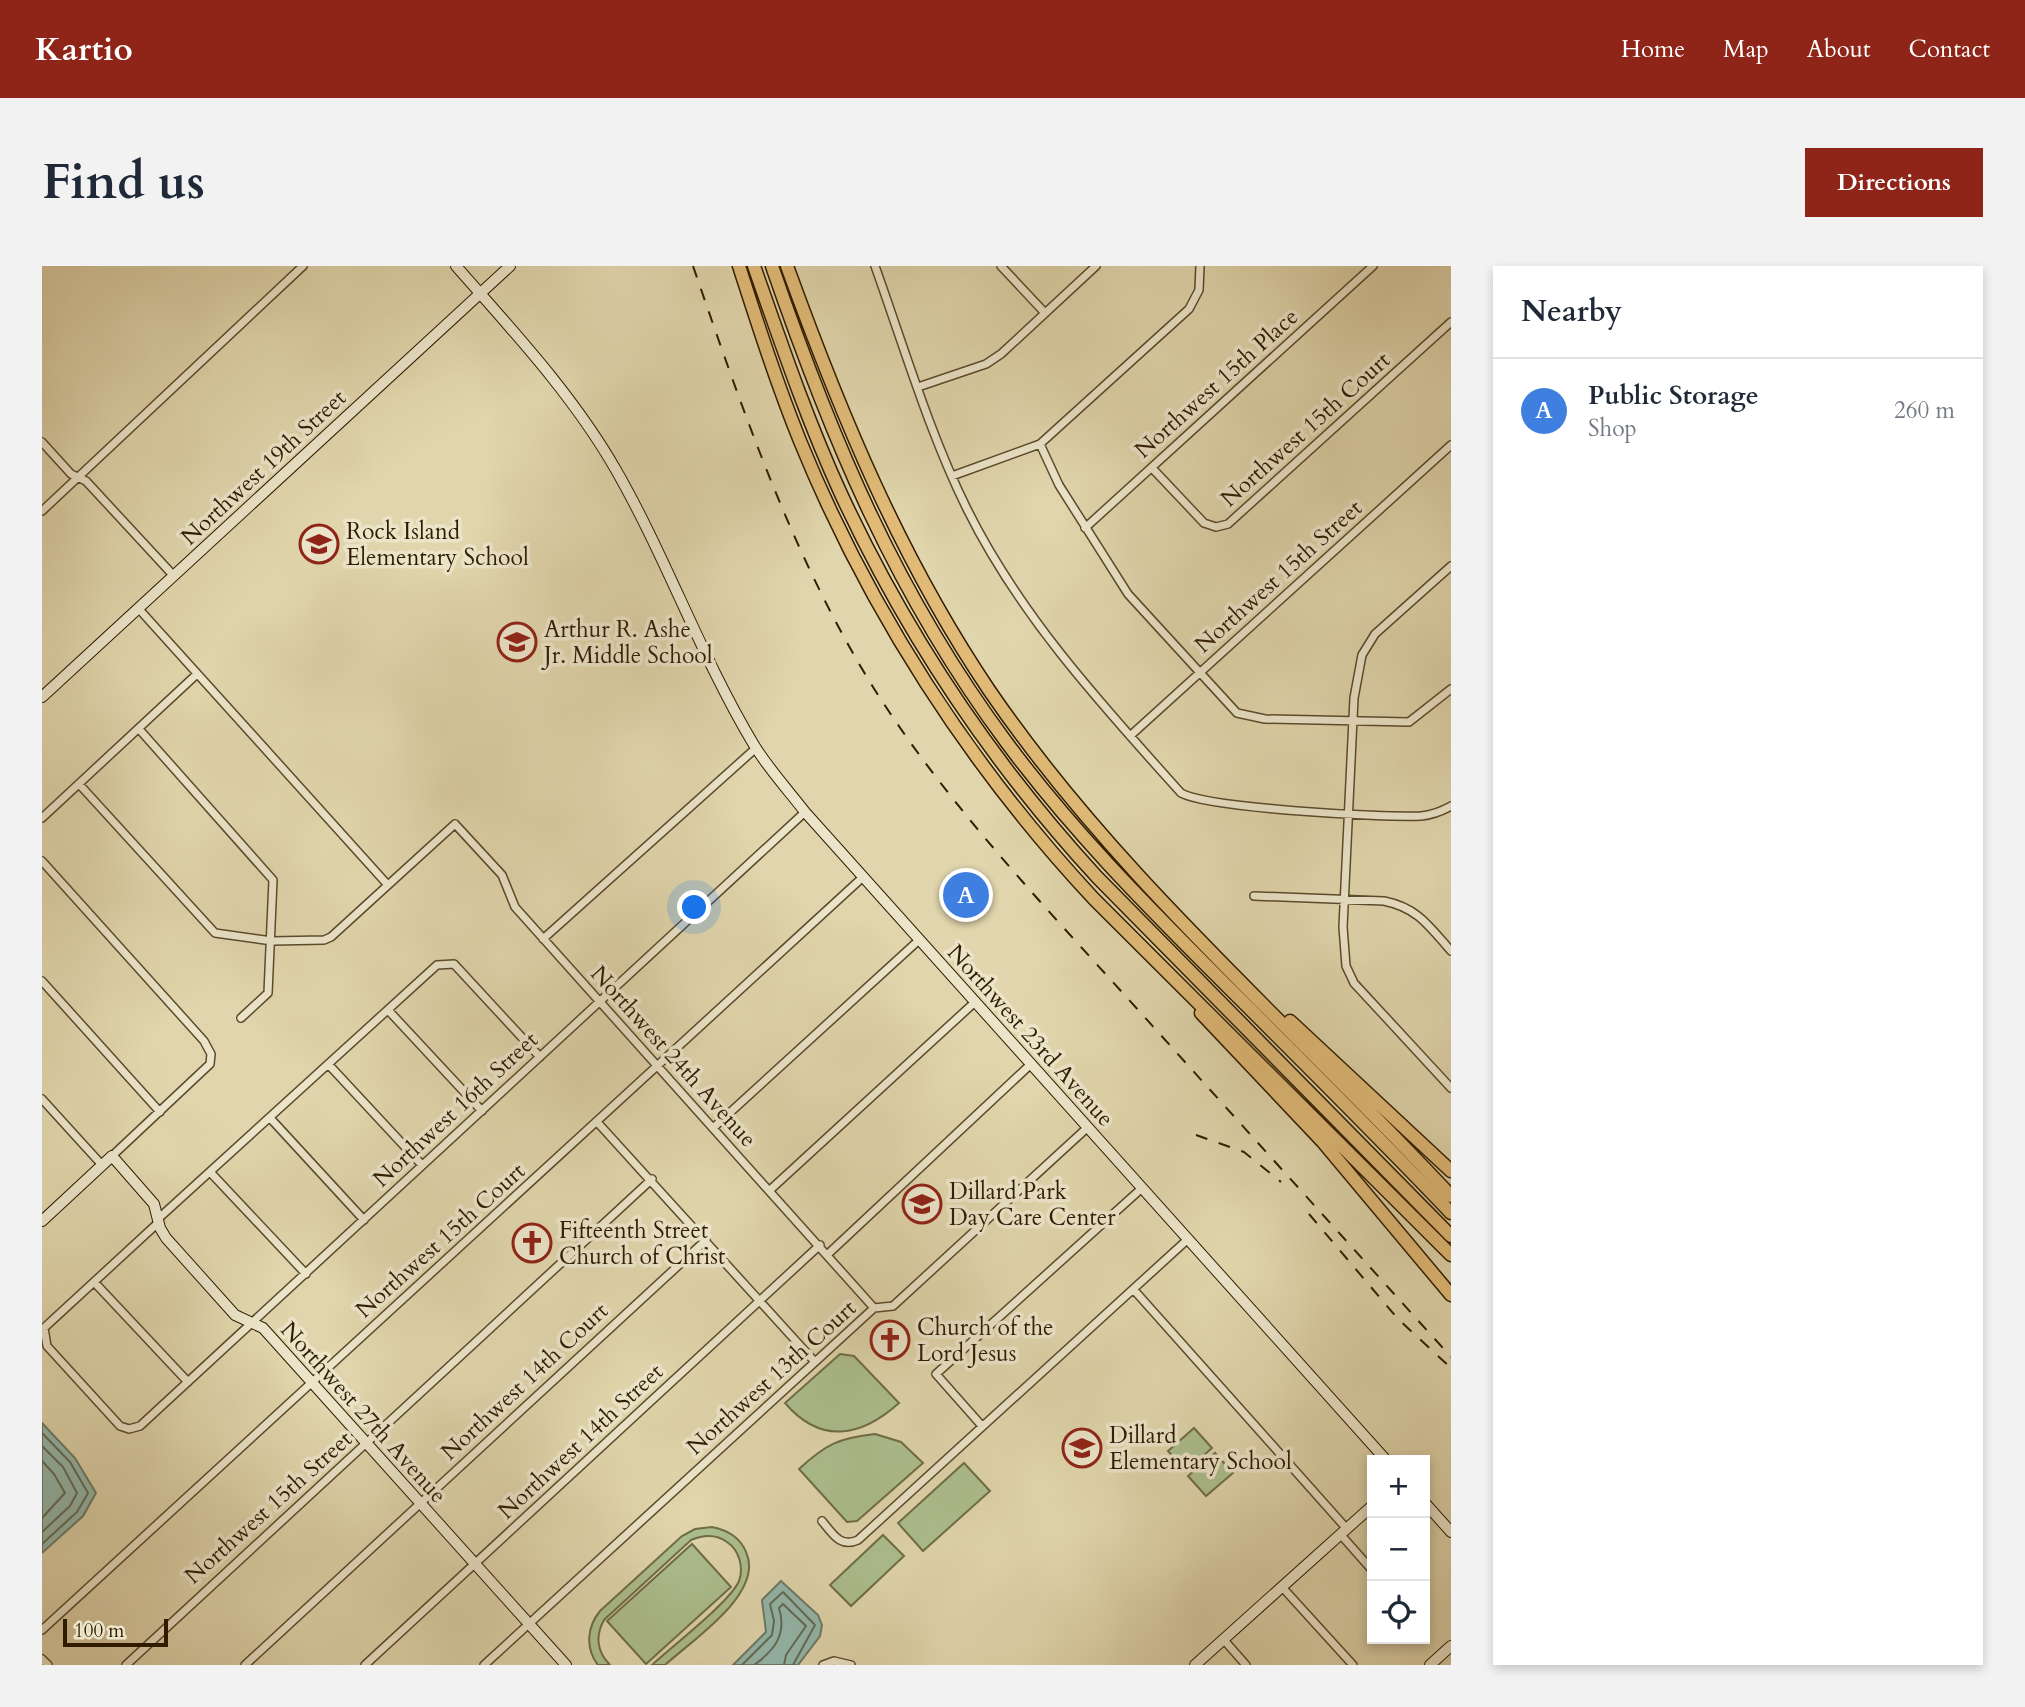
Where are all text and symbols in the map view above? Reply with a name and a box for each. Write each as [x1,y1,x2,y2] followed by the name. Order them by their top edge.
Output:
[35,27,133,72] text: Kartio
[1621,33,1685,66] text: Home
[1723,33,1769,66] text: Map
[1807,33,1871,66] text: About
[1909,33,1990,66] text: Contact
[1805,148,1983,217] button: Directions
[42,149,205,216] text: Find us
[1521,291,1622,332] text: Nearby
[1128,301,1305,465] street label: Northwest 15th Place
[1214,345,1397,514] street label: Northwest 15th Court
[1588,378,1759,413] text: Public Storage
[174,383,353,552] street label: Northwest 19th Street
[1535,395,1553,426] text: A
[1894,395,1955,426] text: 260 m
[1588,413,1637,444] text: Shop
[1188,493,1369,660] street label: Northwest 15th Street
[346,516,529,573] place label: Rock Island Elementary School
[298,523,340,565] school or university icon: Rock Island Elementary School
[541,614,713,671] place label: Arthur R. Ashe Jr. Middle School
[496,621,538,663] school or university icon: Arthur R. Ashe Jr. Middle School
[943,869,989,921] pin: A
[677,890,711,924] your location
[940,938,1121,1133] street label: Northwest 23rd Avenue
[584,959,764,1154] street label: Northwest 24th Avenue
[366,1025,545,1194] street label: Northwest 16th Street
[349,1156,532,1325] street label: Northwest 15th Court
[949,1176,1116,1233] place label: Dillard Park Day Care Center
[901,1183,943,1225] school or university icon: Dillard Park Day Care Center
[559,1215,725,1272] place label: Fifteenth Street Church of Christ
[511,1222,553,1264] church icon: Fifteenth Street Church of Christ
[680,1293,863,1462] street label: Northwest 13th Court
[434,1296,615,1467] street label: Northwest 14th Court
[917,1312,1053,1369] place label: Church of the Lord Jesus
[274,1315,454,1510] street label: Northwest 27th Avenue
[869,1319,911,1361] church icon: Church of the Lord Jesus
[491,1357,670,1526] street label: Northwest 14th Street
[1109,1420,1292,1477] place label: Dillard Elementary School
[178,1424,359,1591] street label: Northwest 15th Street
[1061,1427,1103,1469] school or university icon: Dillard Elementary School
[1367,1455,1430,1644] map controls
[1367,1455,1430,1518] button: +
[1367,1518,1430,1581] button: −
[1367,1581,1430,1644] button: locate
[63,1616,168,1648] scale bar
[74,1618,124,1644] text: 100 m

